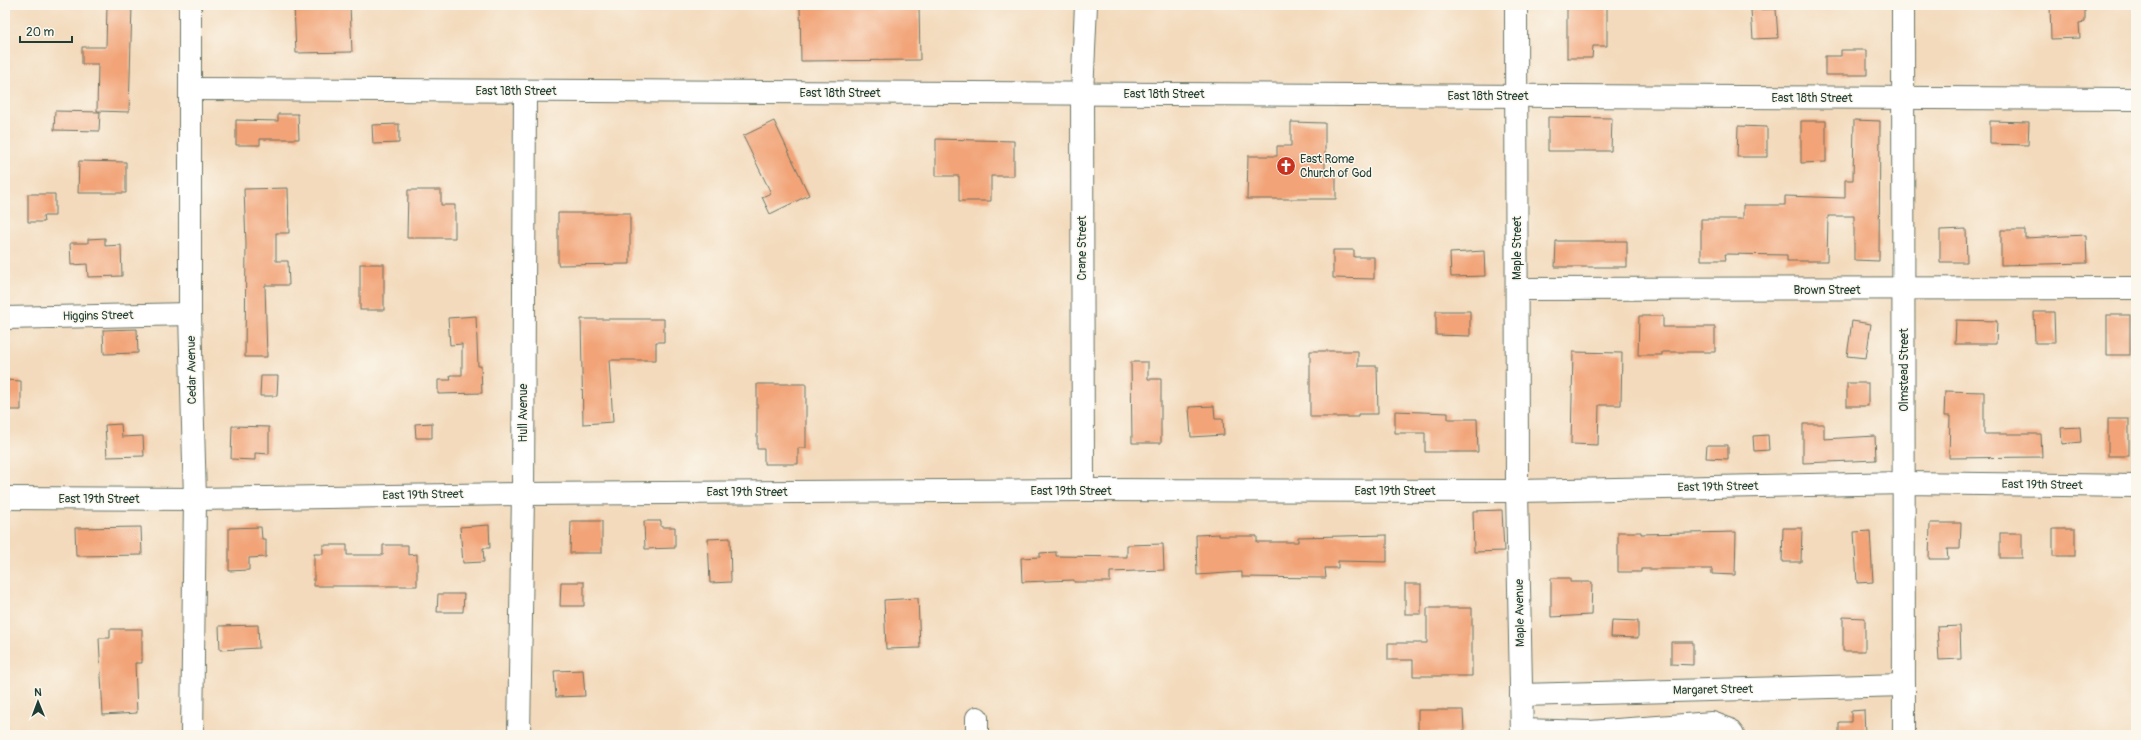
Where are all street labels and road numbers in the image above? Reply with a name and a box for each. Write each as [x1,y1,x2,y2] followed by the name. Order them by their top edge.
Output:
[476,84,557,99] street label: East 18th Street
[800,86,881,101] street label: East 18th Street
[1124,87,1205,102] street label: East 18th Street
[1448,89,1529,104] street label: East 18th Street
[1772,91,1853,106] street label: East 18th Street
[1075,215,1090,280] street label: Crane Street
[1510,216,1525,280] street label: Maple Street
[1793,283,1861,298] street label: Brown Street
[62,308,134,324] street label: Higgins Street
[1897,328,1912,412] street label: Olmstead Street
[184,336,200,404] street label: Cedar Avenue
[516,384,531,442] street label: Hull Avenue
[2001,477,2083,493] street label: East 19th Street
[1677,479,1759,495] street label: East 19th Street
[1030,484,1112,499] street label: East 19th Street
[1354,484,1436,499] street label: East 19th Street
[706,485,788,500] street label: East 19th Street
[382,487,464,503] street label: East 19th Street
[58,492,140,507] street label: East 19th Street
[1512,579,1528,647] street label: Maple Avenue
[1673,682,1753,698] street label: Margaret Street

